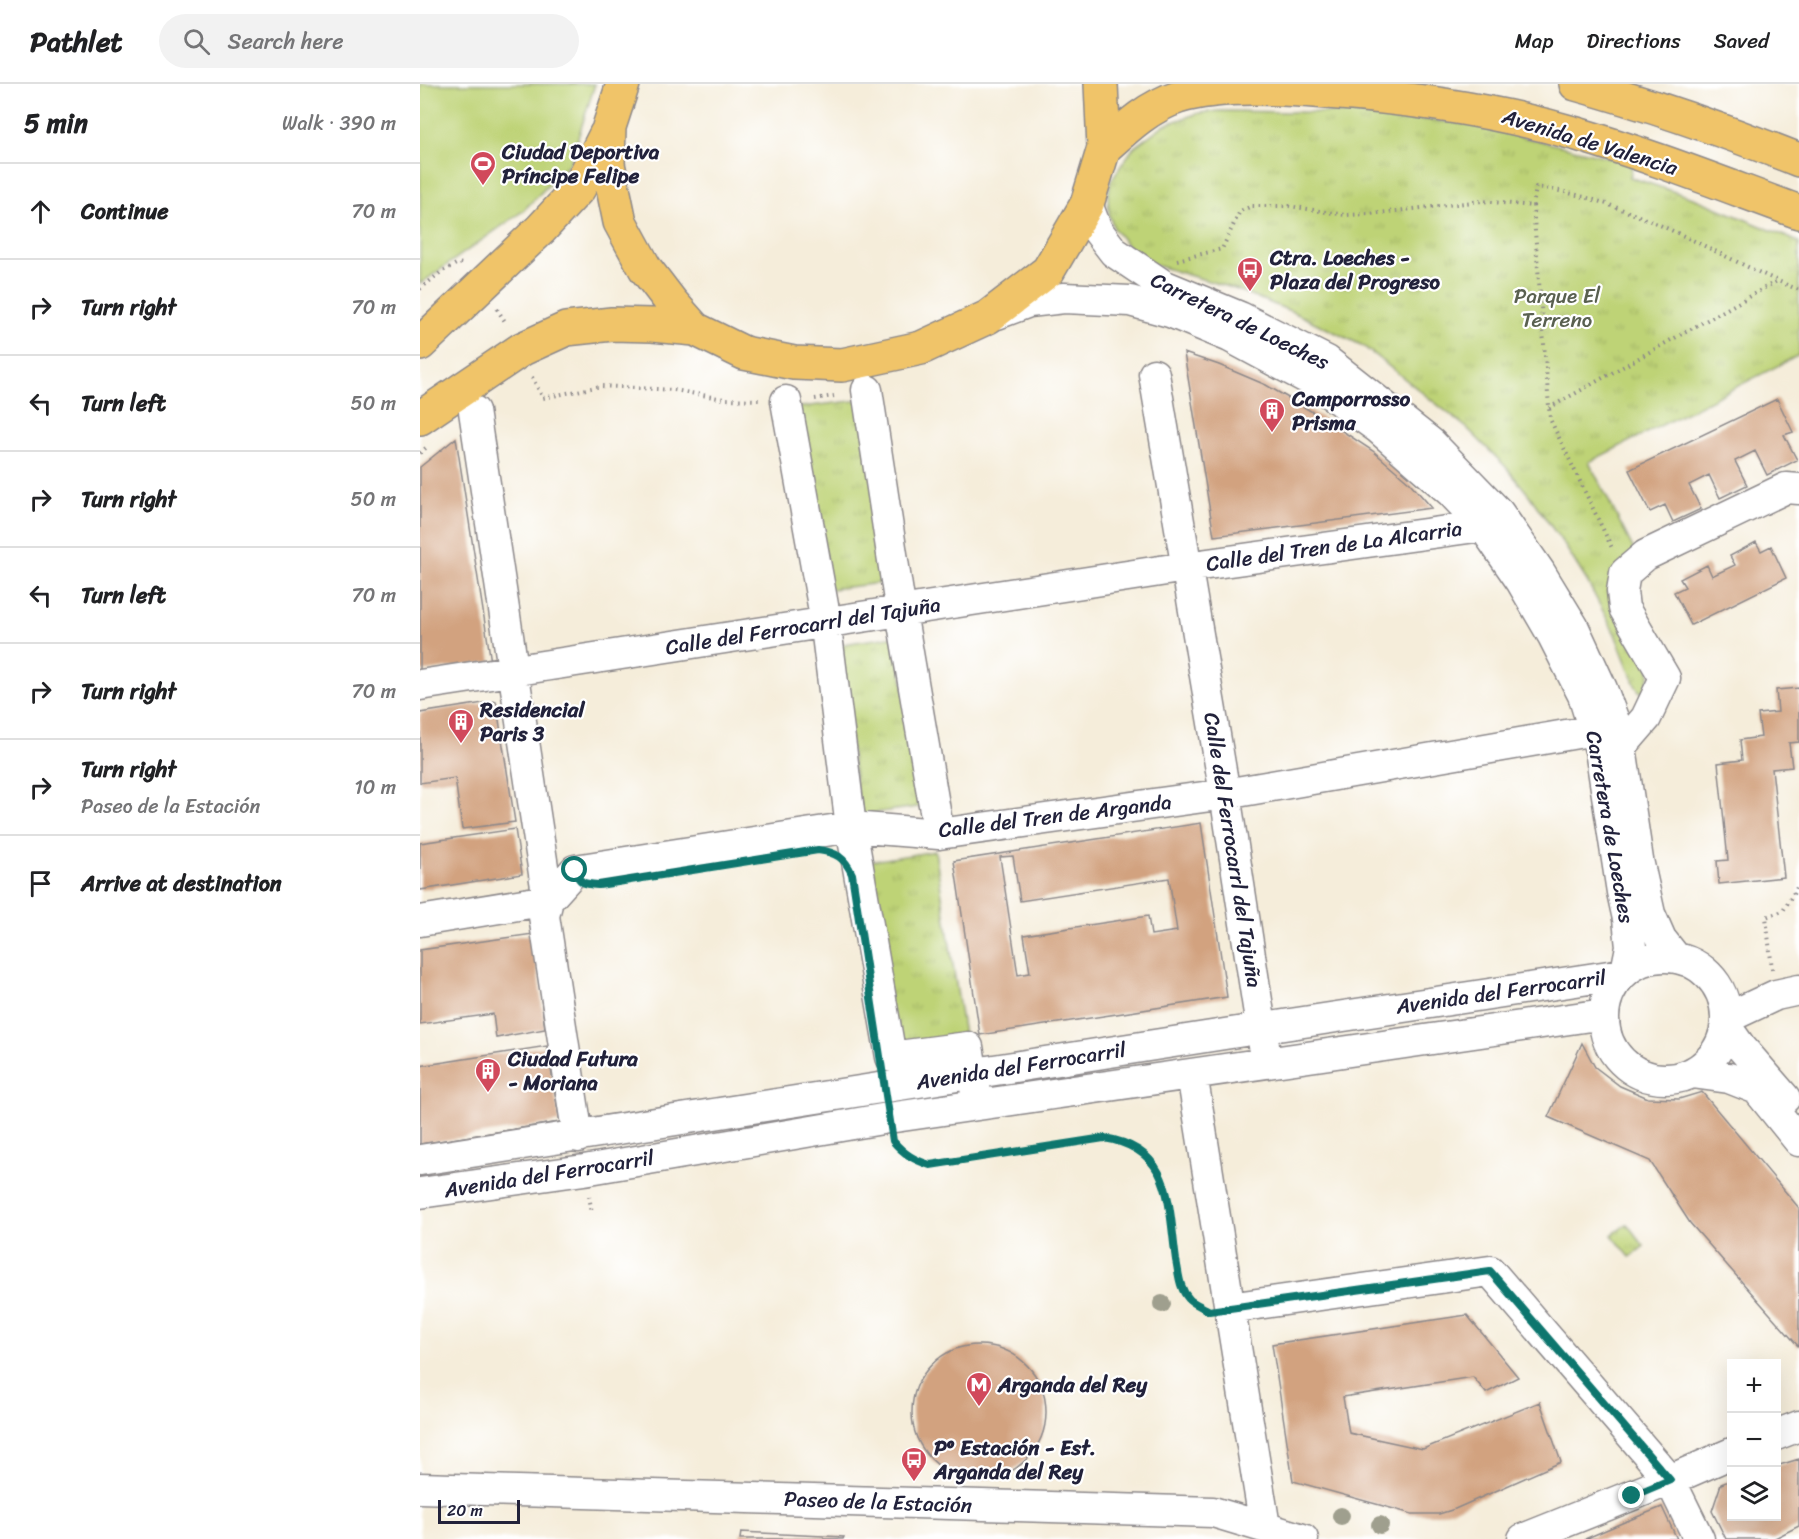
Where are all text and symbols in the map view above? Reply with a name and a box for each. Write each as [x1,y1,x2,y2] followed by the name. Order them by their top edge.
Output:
[159,14,579,68] search box
[30,17,123,66] text: Pathlet
[228,22,343,61] text: Search here
[1515,22,1553,60] text: Map
[1586,22,1681,60] text: Directions
[1714,22,1769,60] text: Saved
[180,25,213,58] icon: search
[1497,97,1683,187] street label: Avenida de Valencia
[24,100,88,146] text: 5 min
[282,106,396,141] text: Walk · 390 m
[501,133,660,195] place label: Ciudad Deportiva Príncipe Felipe
[468,149,498,187] sports icon: Ciudad Deportiva Príncipe Felipe
[81,192,169,231] text: Continue
[351,194,396,229] text: 70 m
[24,195,57,228] icon: ahead
[1269,239,1441,301] place label: Ctra. Loeches - Plaza del Progreso
[1235,255,1265,293] bus stop icon: Ctra. Loeches - Plaza del Progreso
[1144,261,1336,381] street label: Carretera de Loeches
[1514,277,1601,339] park label: Parque El Terreno
[81,288,176,327] text: Turn right
[351,290,396,325] text: 70 m
[24,291,57,324] icon: right
[1291,380,1410,442] place label: Camporrosso Prisma
[81,384,166,423] text: Turn left
[351,386,396,421] text: 50 m
[24,387,57,420] icon: left
[1257,396,1287,434] building icon: Camporrosso Prisma
[81,480,176,519] text: Turn right
[351,482,396,517] text: 50 m
[24,483,57,516] icon: right
[1204,509,1465,583] street label: Calle del Tren de La Alcarria
[81,576,166,615] text: Turn left
[351,578,396,613] text: 70 m
[24,579,57,612] icon: left
[663,585,944,667] street label: Calle del Ferrocarrl del Tajuña
[81,672,176,711] text: Turn right
[351,674,396,709] text: 70 m
[24,675,57,708] icon: right
[479,691,585,753] place label: Residencial Paris 3
[446,707,476,745] building icon: Residencial Paris 3
[1192,710,1274,991] street label: Calle del Ferrocarrl del Tajuña
[1574,728,1646,927] street label: Carretera de Loeches
[81,750,176,789] text: Turn right
[354,770,396,805] text: 10 m
[24,771,57,804] icon: right
[936,783,1174,849] street label: Calle del Tren de Arganda
[81,789,260,824] text: Paseo de la Estación
[561,856,587,882] route start
[81,864,282,903] text: Arrive at destination
[24,867,57,900] icon: arrive
[1393,958,1609,1026] street label: Avenida del Ferrocarril
[912,1031,1130,1101] street label: Avenida del Ferrocarril
[507,1040,638,1102] place label: Ciudad Futura - Moriana
[473,1056,503,1094] building icon: Ciudad Futura - Moriana
[440,1139,658,1209] street label: Avenida del Ferrocarril
[1727,1359,1781,1521] map controls
[1727,1359,1781,1413] button: +
[997,1366,1148,1404] place label: Arganda del Rey
[964,1370,994,1408] metro station icon: Arganda del Rey
[1727,1413,1781,1467] button: −
[933,1429,1096,1491] place label: Pº Estación - Est. Arganda del Rey
[899,1445,929,1483] bus stop icon: Pº Estación - Est. Arganda del Rey
[1727,1467,1781,1521] button: layers
[783,1480,973,1524] street label: Paseo de la Estación
[1618,1482,1644,1508] route end
[447,1496,483,1525] text: 20 m
[438,1497,520,1524] scale bar

